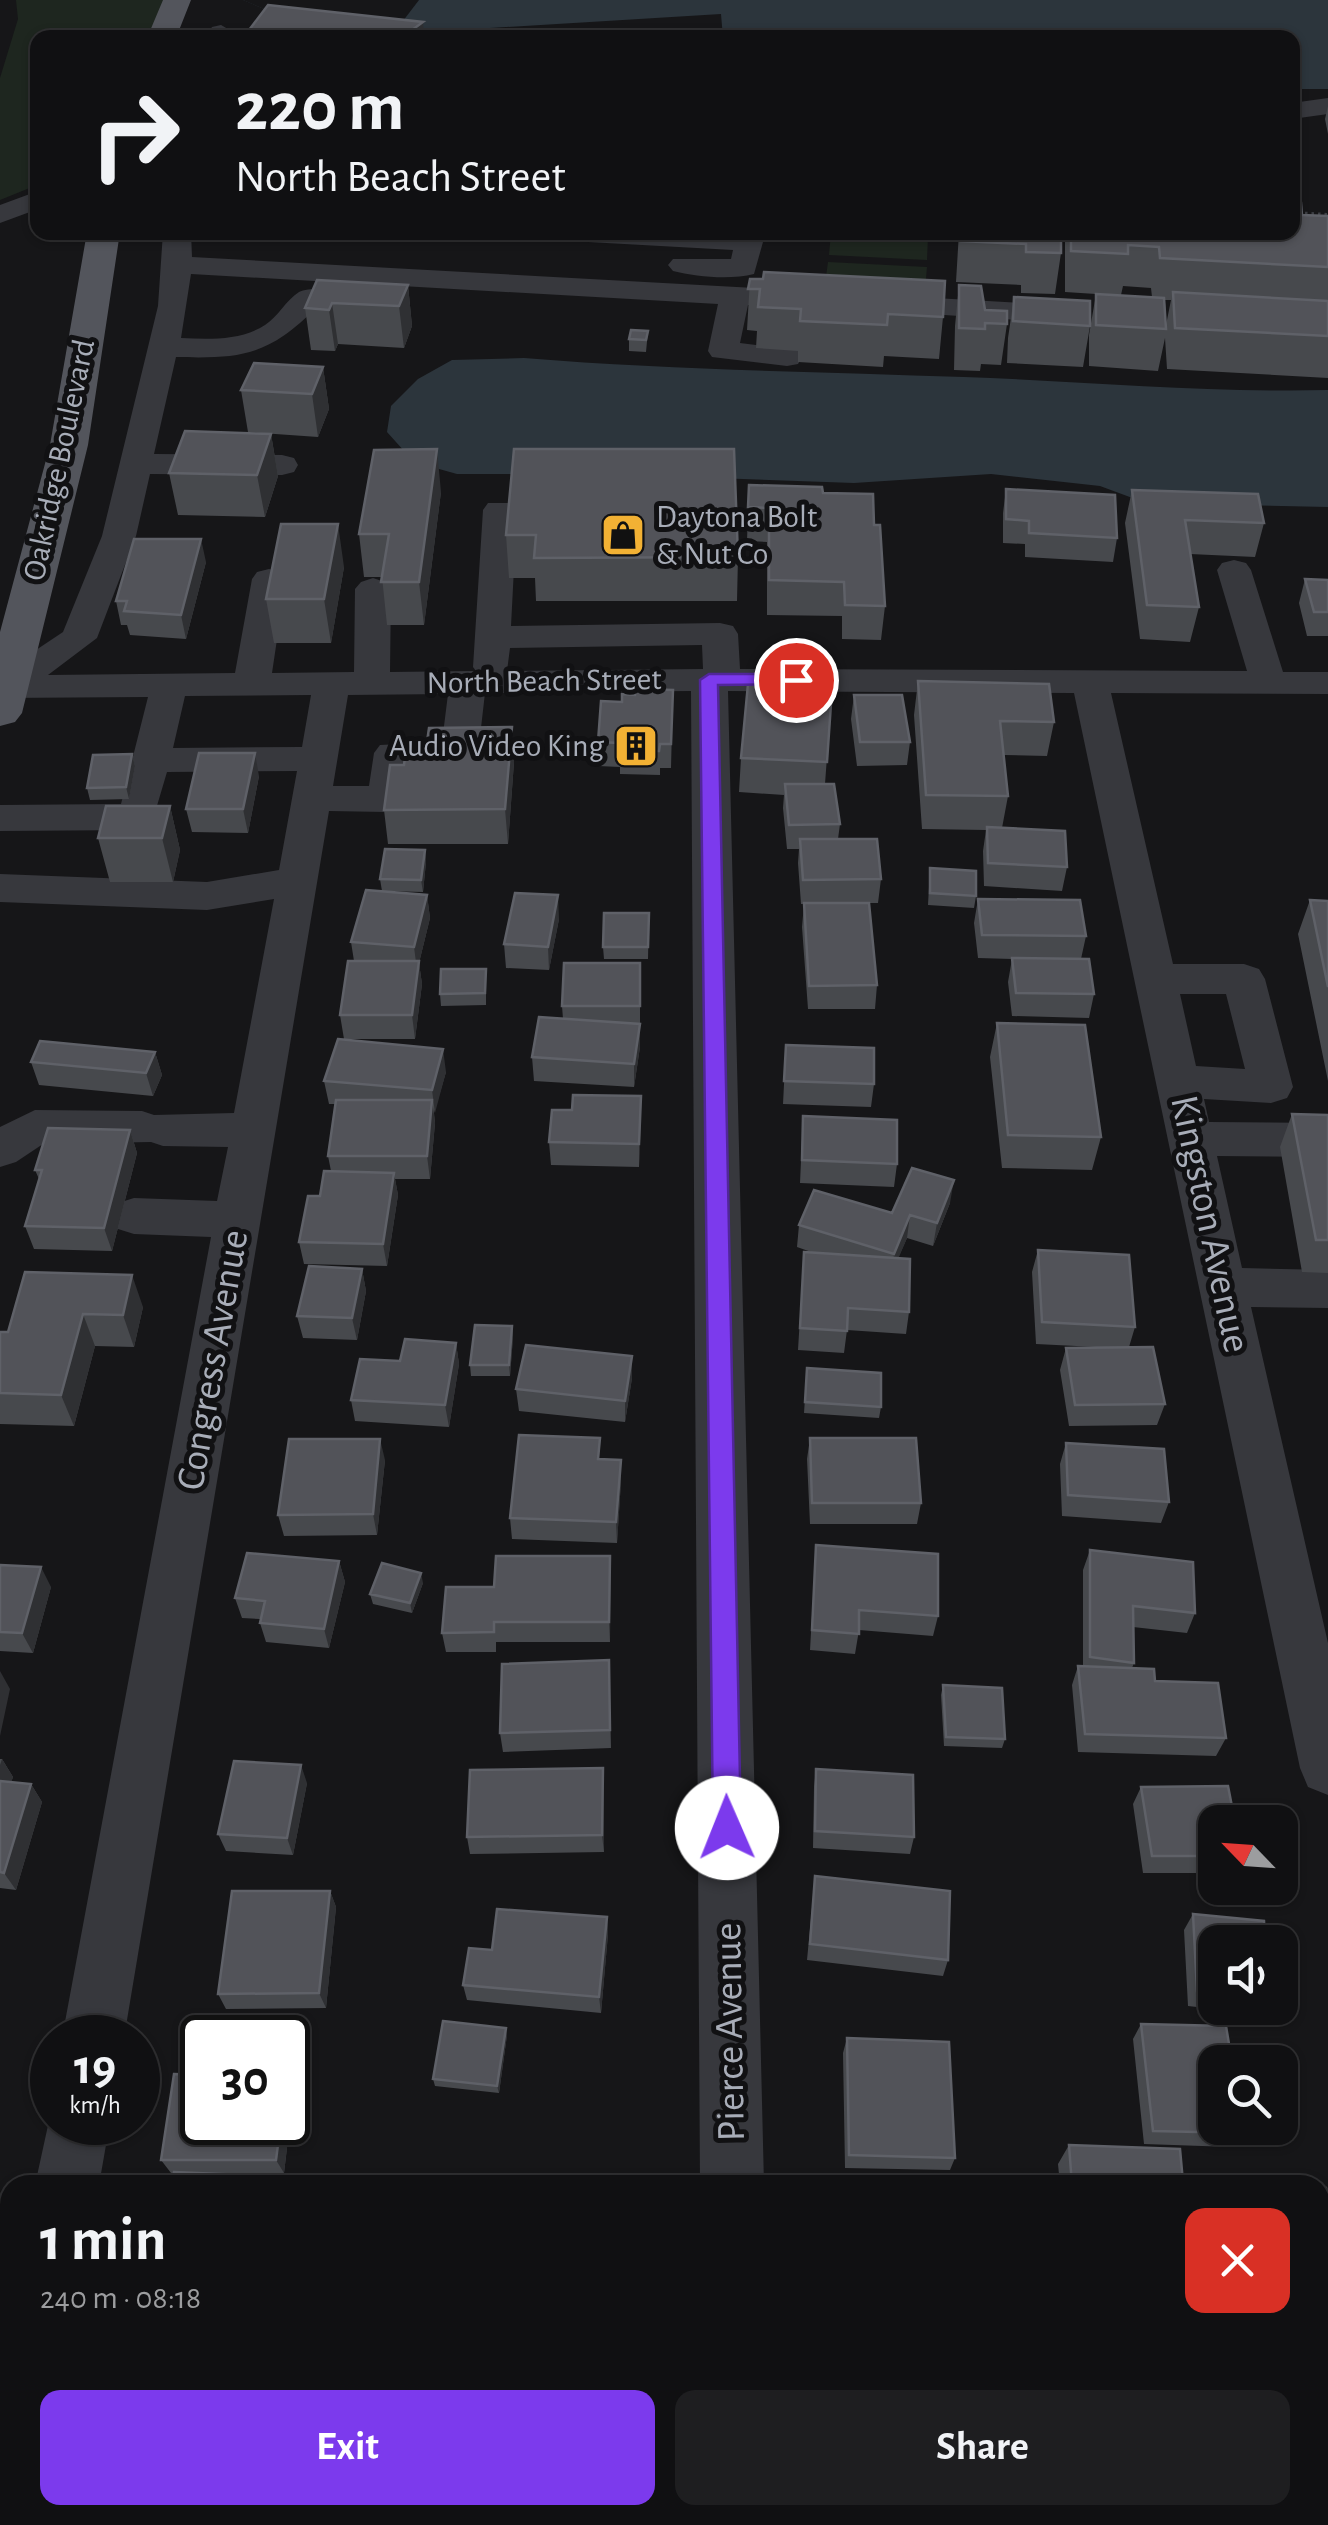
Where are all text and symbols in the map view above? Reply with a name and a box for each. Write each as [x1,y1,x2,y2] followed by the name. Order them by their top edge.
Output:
[70,70,200,200] icon: right
[235,73,404,143] text: 220 m
[235,155,565,200] text: North Beach Street
[18,336,100,584] street label: Oakridge Boulevard
[656,501,817,570] place label: Daytona Bolt & Nut Co
[600,512,646,558] shop icon: Daytona Bolt & Nut Co
[754,638,839,723] pin
[769,653,824,708] icon: arrive
[426,663,662,699] street label: North Beach Street
[613,723,659,769] building icon: Audio Video King
[389,730,604,762] place label: Audio Video King
[1163,1092,1257,1356] street label: Kingston Avenue
[170,1227,256,1493] street label: Congress Avenue
[675,1776,779,1880] position arrow
[1198,1805,1298,1905] north arrow
[1198,1805,1298,2145] map controls
[708,1922,752,2142] street label: Pierce Avenue
[1198,1925,1298,2025] button: sound
[180,2015,310,2145] speed limit sign: 30
[74,2043,116,2093] text: 19
[1198,2045,1298,2145] button: search
[69,2093,121,2118] text: km/h
[1185,2208,1290,2313] button: close
[40,2211,166,2271] text: 1 min
[40,2282,201,2314] text: 240 m · 08:18
[40,2390,655,2505] button: Exit
[675,2390,1290,2505] button: Share

